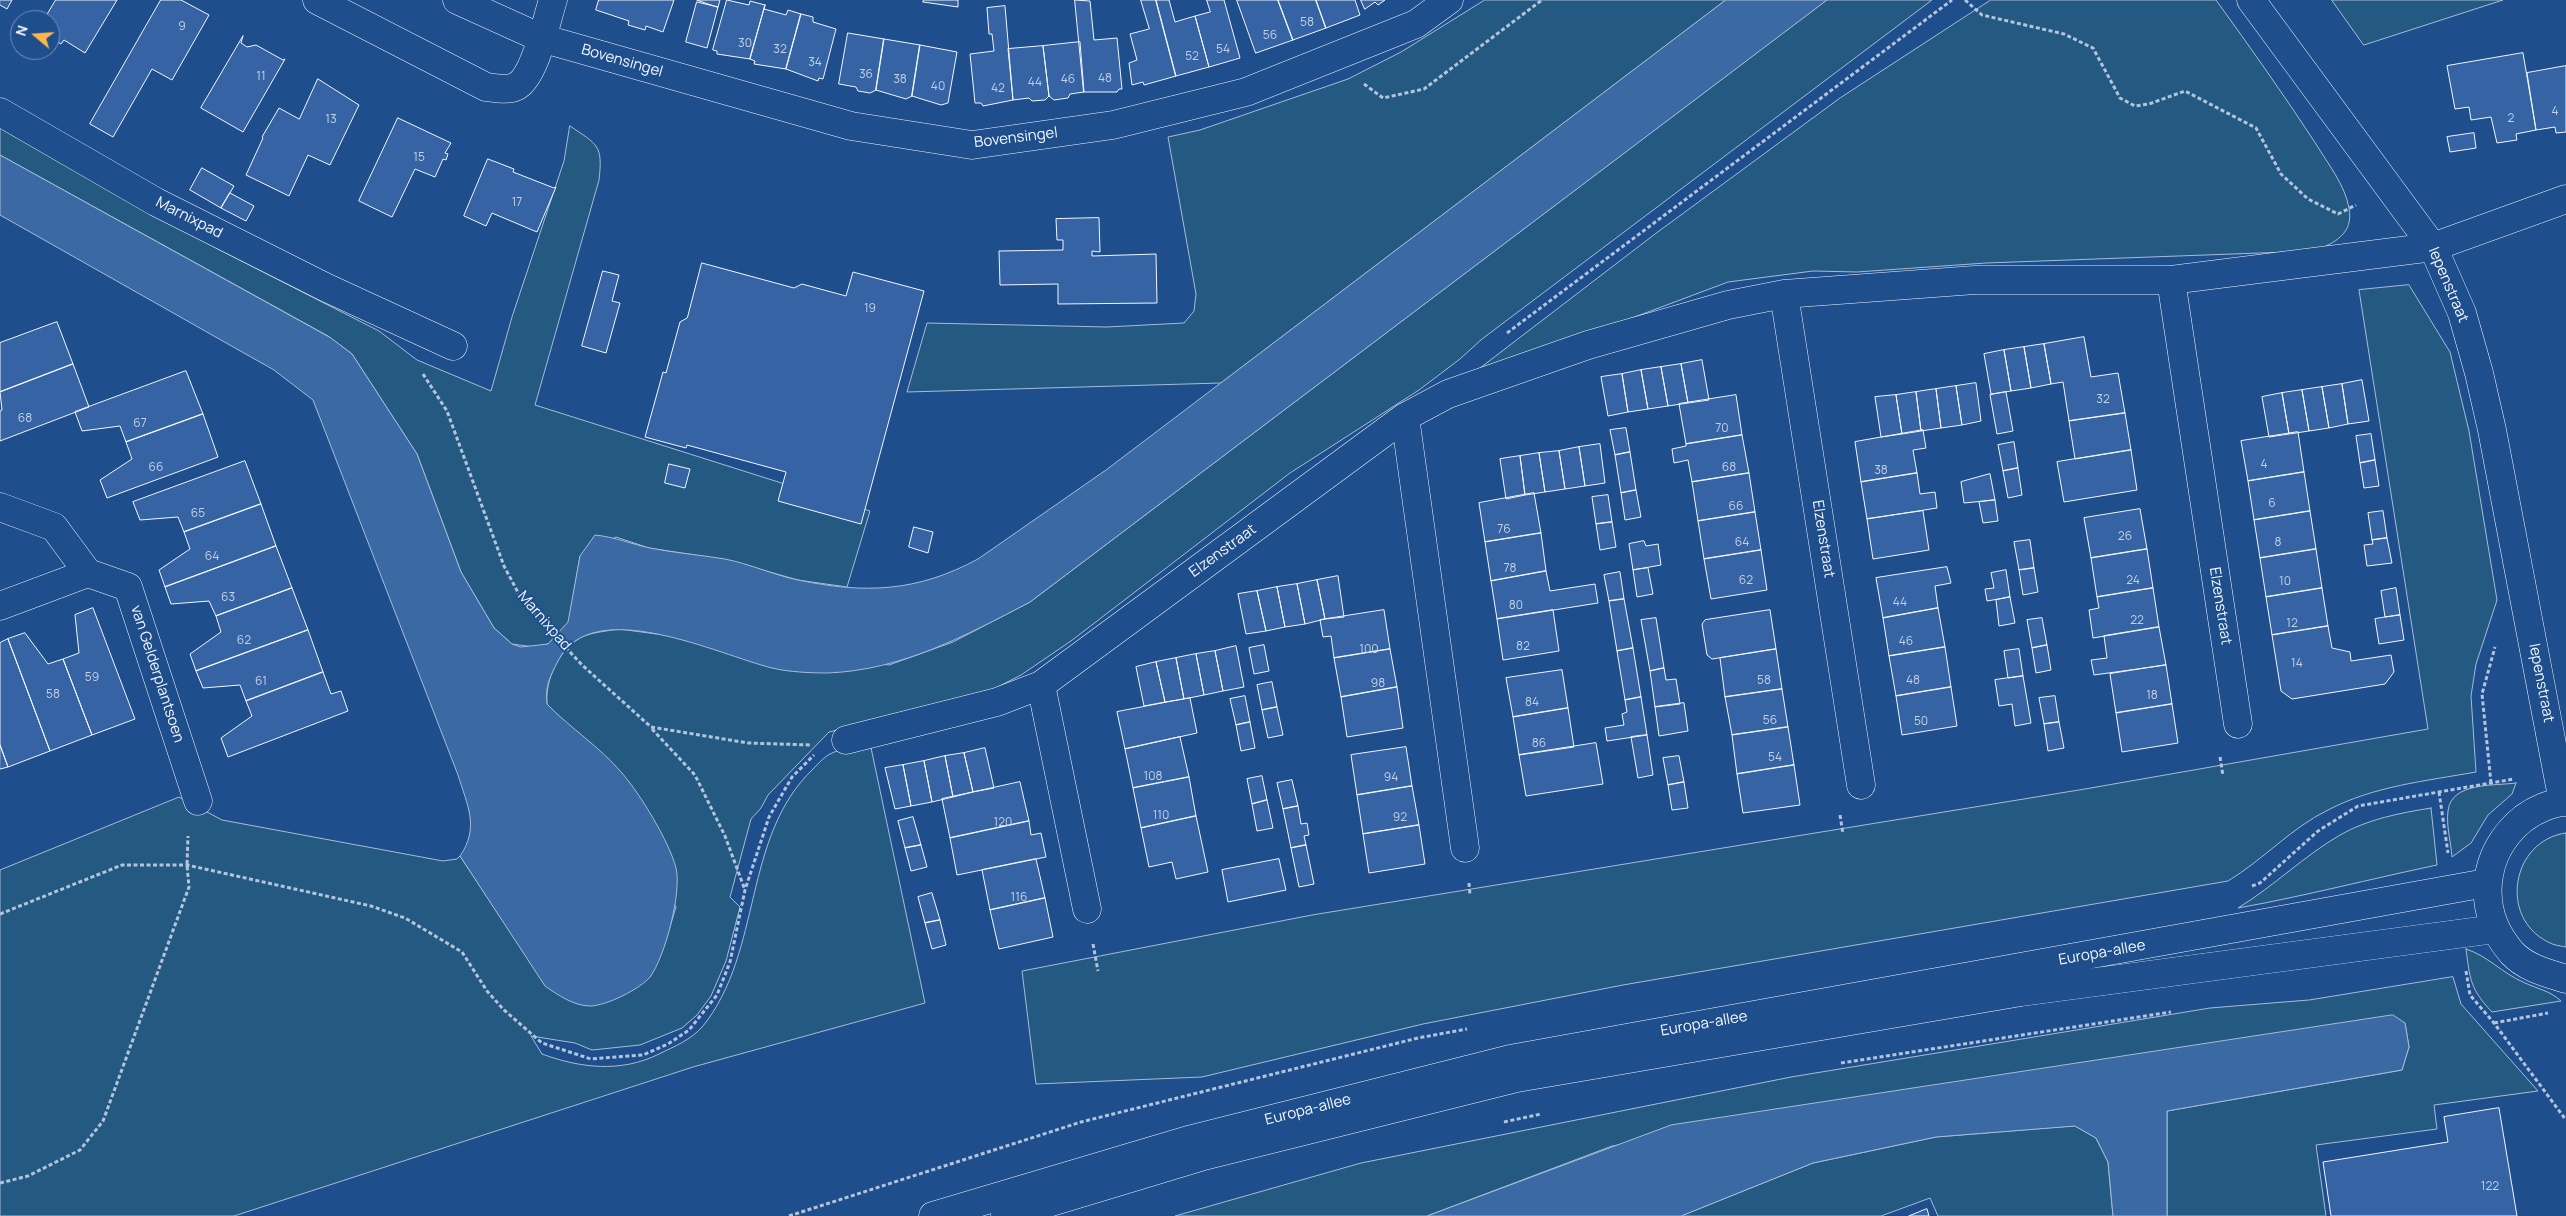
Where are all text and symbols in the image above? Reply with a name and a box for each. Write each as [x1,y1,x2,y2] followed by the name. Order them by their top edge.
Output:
[10,10,60,60] north arrow
[1300,16,1314,30] house number: 58
[178,20,186,34] house number: 9
[11,23,32,38] text: N
[1263,29,1277,43] house number: 56
[738,37,752,51] house number: 30
[579,41,665,81] street label: Bovensingel
[773,43,787,57] house number: 32
[1216,43,1230,57] house number: 54
[1185,50,1199,64] house number: 52
[808,56,822,70] house number: 34
[859,68,873,82] house number: 36
[256,70,266,84] house number: 11
[1098,72,1112,86] house number: 48
[893,73,907,87] house number: 38
[1061,73,1075,87] house number: 46
[1028,76,1042,90] house number: 44
[931,80,945,94] house number: 40
[991,82,1005,96] house number: 42
[2551,105,2559,119] house number: 4
[2508,112,2514,126] house number: 2
[325,113,337,127] house number: 13
[973,124,1059,152] street label: Bovensingel
[413,151,425,165] house number: 15
[152,193,226,243] street label: Marnixpad
[512,196,522,210] house number: 17
[2424,245,2472,325] street label: Iepenstraat
[864,302,876,316] house number: 19
[2096,393,2110,407] house number: 32
[18,412,32,426] house number: 68
[133,417,147,431] house number: 67
[1715,422,1729,436] house number: 70
[2260,458,2268,472] house number: 4
[149,461,163,475] house number: 66
[1722,461,1736,475] house number: 68
[1874,464,1888,478] house number: 38
[2268,497,2276,511] house number: 6
[1808,499,1838,579] street label: Elzenstraat
[1729,500,1743,514] house number: 66
[191,507,205,521] house number: 65
[1186,521,1260,581] street label: Elzenstraat
[1497,523,1511,537] house number: 76
[2118,530,2132,544] house number: 26
[1735,536,1749,550] house number: 64
[2275,536,2281,550] house number: 8
[205,550,219,564] house number: 64
[1504,562,1516,576] house number: 78
[2205,566,2235,646] street label: Elzenstraat
[1739,574,1753,588] house number: 62
[2126,574,2140,588] house number: 24
[2279,575,2291,589] house number: 10
[513,588,575,654] street label: Marnixpad
[221,591,235,605] house number: 63
[1893,596,1907,610] house number: 44
[1509,599,1523,613] house number: 80
[126,603,188,745] street label: van Gelderplantsoen
[2130,614,2144,628] house number: 22
[2286,617,2298,631] house number: 12
[237,634,251,648] house number: 62
[1899,635,1913,649] house number: 46
[1516,640,1530,654] house number: 82
[2525,642,2557,724] street label: Iepenstraat
[1359,643,1379,657] house number: 100
[2291,657,2303,671] house number: 14
[85,671,99,685] house number: 59
[1757,674,1771,688] house number: 58
[1906,674,1920,688] house number: 48
[255,675,267,689] house number: 61
[1371,677,1385,691] house number: 98
[46,688,60,702] house number: 58
[2146,689,2158,703] house number: 18
[1525,696,1539,710] house number: 84
[1763,714,1777,728] house number: 56
[1914,715,1928,729] house number: 50
[1532,737,1546,751] house number: 86
[1768,751,1782,765] house number: 54
[1144,770,1162,784] house number: 108
[1384,771,1398,785] house number: 94
[1153,809,1169,823] house number: 110
[1393,811,1407,825] house number: 92
[994,816,1012,830] house number: 120
[1011,891,1027,905] house number: 116
[2057,936,2147,970] street label: Europa-allee
[1659,1007,1749,1041] street label: Europa-allee
[1263,1091,1353,1129] street label: Europa-allee
[2481,1180,2499,1194] house number: 122

